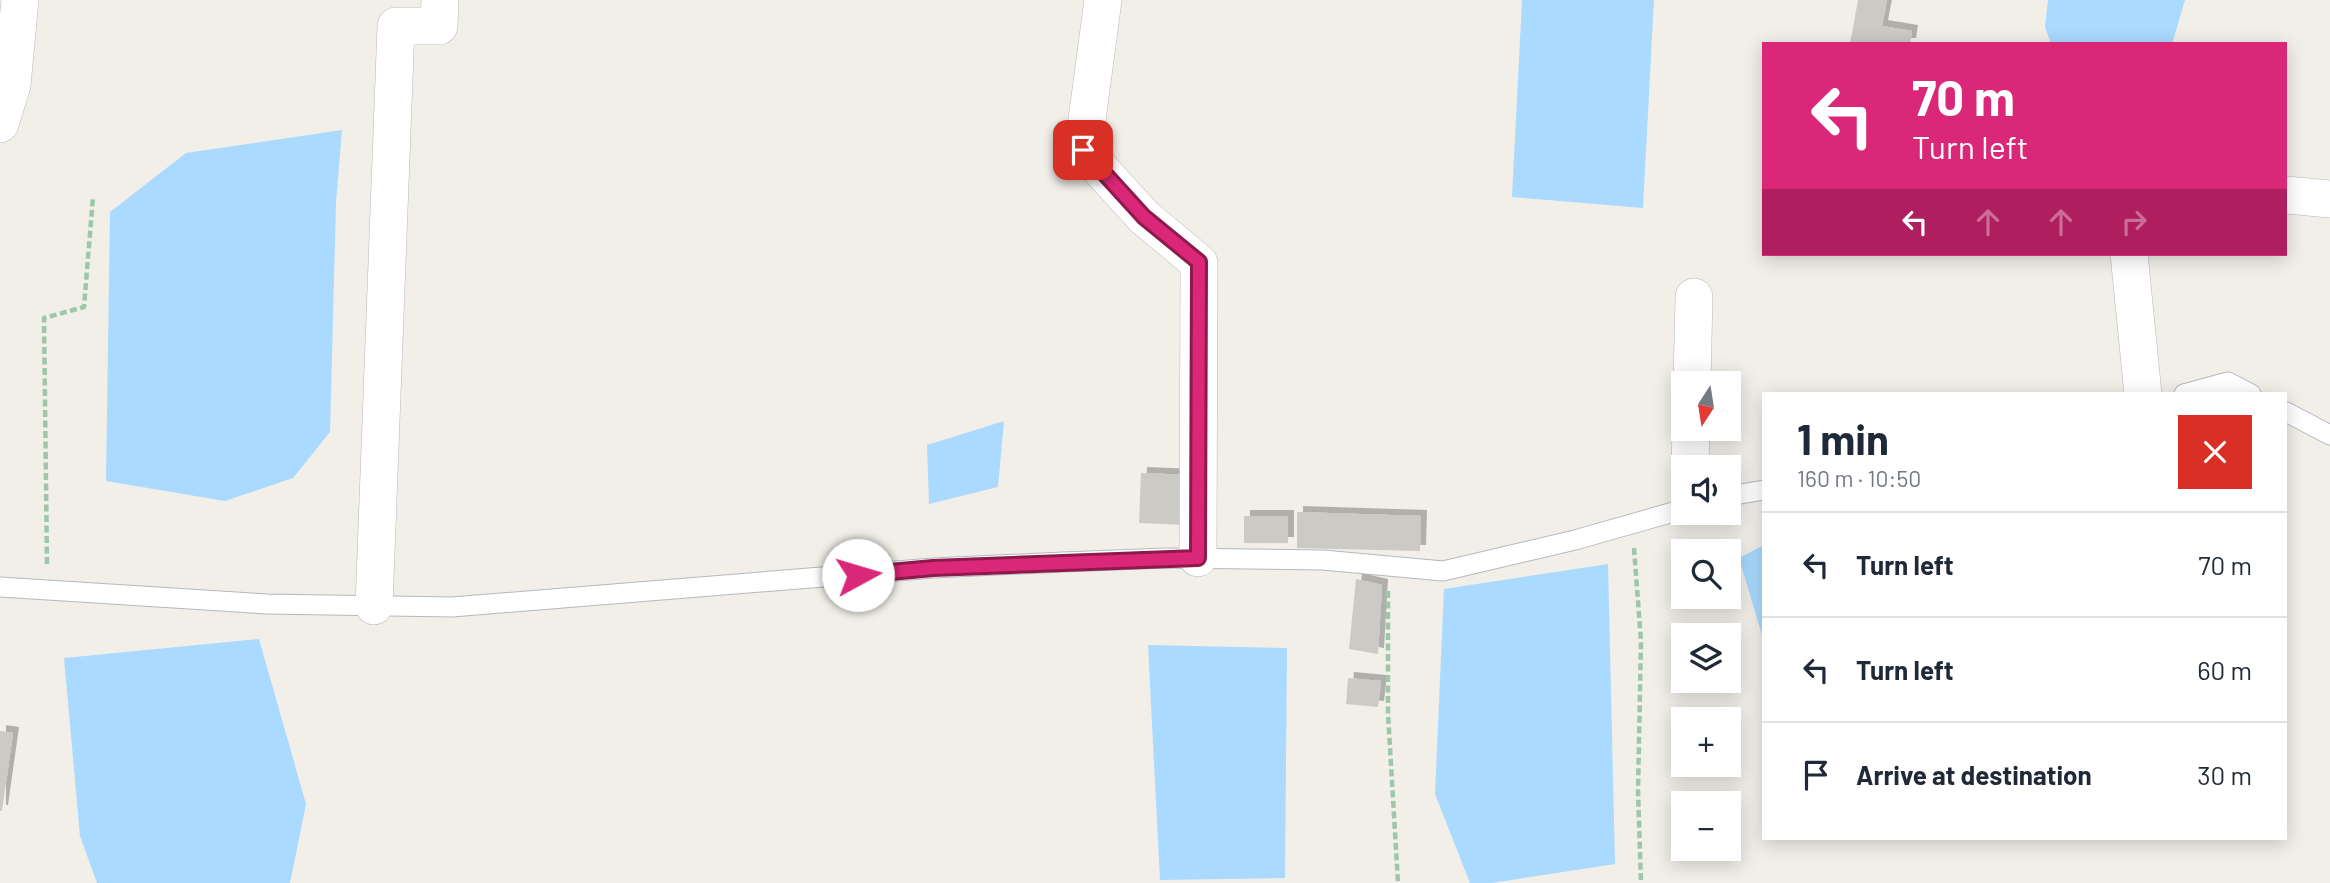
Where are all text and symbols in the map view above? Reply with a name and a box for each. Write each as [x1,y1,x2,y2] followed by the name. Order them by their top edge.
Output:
[1912,67,2015,126] text: 70 m
[1797,70,1888,161] icon: left
[1053,120,1113,180] pin
[1912,127,2029,165] text: Turn left
[1064,131,1102,169] icon: arrive
[1896,203,1934,241] icon: left
[1969,203,2007,241] icon: ahead
[2042,203,2080,241] icon: ahead
[2115,203,2153,241] icon: right
[1671,371,1741,441] north arrow
[1671,371,1741,861] map controls
[1797,413,1889,463] text: 1 min
[2178,415,2252,489] button: close
[1671,455,1741,525] button: sound
[1797,464,1921,492] text: 160 m · 10:50
[821,538,895,612] position arrow
[1671,539,1741,609] button: search
[1797,546,1835,584] icon: left
[1856,549,1954,580] text: Turn left
[2198,549,2252,580] text: 70 m
[1671,623,1741,693] button: layers
[1797,651,1835,689] icon: left
[1856,654,1954,685] text: Turn left
[2197,654,2252,685] text: 60 m
[1671,707,1741,777] button: +
[1797,756,1835,794] icon: arrive
[1856,759,2092,790] text: Arrive at destination
[2197,759,2252,790] text: 30 m
[1671,791,1741,861] button: −

